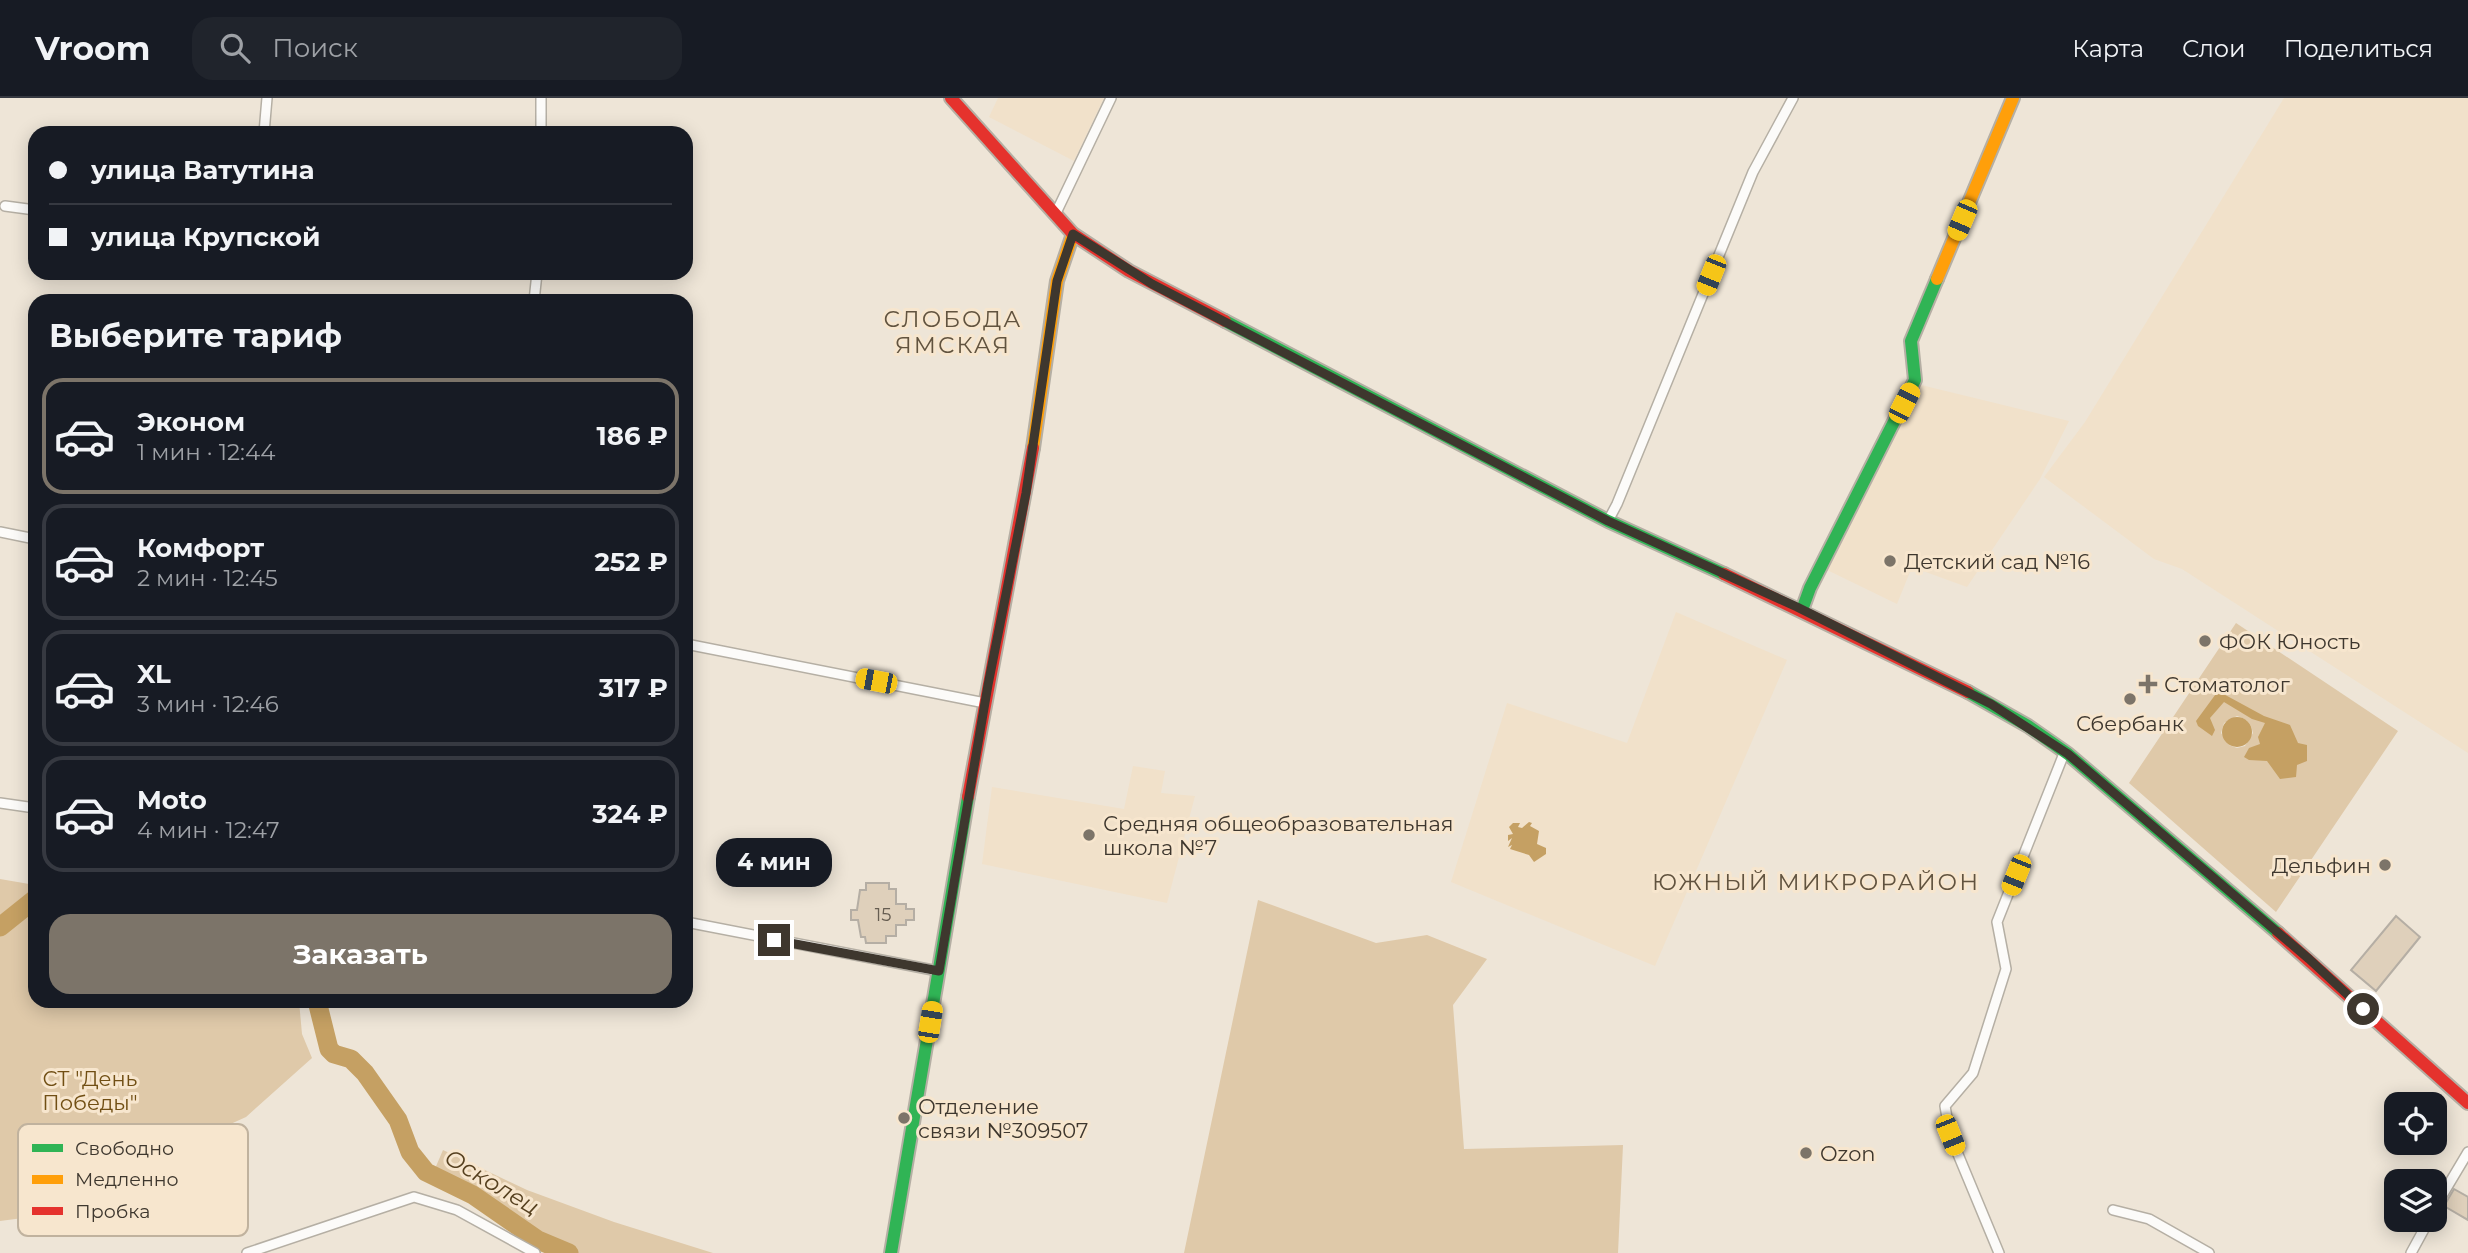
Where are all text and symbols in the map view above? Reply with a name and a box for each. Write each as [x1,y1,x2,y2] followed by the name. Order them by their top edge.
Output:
[192,17,682,80] search box
[35,28,150,68] text: Vroom
[216,29,254,67] icon: search
[272,32,358,64] text: Поиск
[2072,34,2144,63] text: Карта
[2182,34,2246,63] text: Слои
[2284,34,2433,63] text: Поделиться
[91,154,314,186] text: улица Ватутина
[1945,197,1980,243] car
[91,221,321,253] text: улица Крупской
[1694,252,1729,298] car
[884,305,1022,359] district label: СЛОБОДА ЯМСКАЯ
[49,316,342,355] text: Выберите тариф
[1886,380,1923,426] car
[53,405,116,468] icon: car
[137,406,245,438] text: Эконом
[597,420,668,452] text: 186 ₽
[137,438,275,466] text: 1 мин · 12:44
[53,531,116,594] icon: car
[137,532,264,564] text: Комфорт
[594,546,668,578] text: 252 ₽
[1904,549,2090,574] place label: Детский сад №16
[1882,553,1898,569] marker: Детский сад №16
[137,564,278,592] text: 2 мин · 12:45
[2219,629,2360,654] place label: ФОК Юность
[2197,633,2213,649] marker: ФОК Юность
[53,657,116,720] icon: car
[137,658,171,690] text: XL
[854,667,899,695] car
[599,672,668,704] text: 317 ₽
[2164,672,2290,697] place label: Стоматолог
[2138,674,2158,694] marker: Стоматолог
[137,690,279,718] text: 3 мин · 12:46
[2122,691,2138,707] marker: Сбербанк
[2076,711,2184,736] place label: Сбербанк
[53,783,116,846] icon: car
[137,784,207,816] text: Moto
[592,798,668,830] text: 324 ₽
[1103,811,1453,860] place label: Средняя общеобразовательная школа №7
[137,816,279,844] text: 4 мин · 12:47
[1081,827,1097,843] marker: Средняя общеобразовательная школа №7
[716,838,832,888] callout: 4 мин
[737,848,811,876] text: 4 мин
[1999,852,2034,898] car
[2272,853,2371,878] place label: Дельфин
[2377,857,2393,873] marker: Дельфин
[1652,868,1980,896] district label: ЮЖНЫЙ МИКРОРАЙОН
[875,904,891,926] house number: 15
[49,914,672,994] button: Заказать
[758,924,790,956] route end
[2347,993,2379,1025] route start
[917,1000,944,1044] car
[42,1066,138,1115] park label: СТ "День Победы"
[2384,1092,2447,1232] map controls
[2384,1092,2447,1155] button: locate
[918,1094,1088,1143] place label: Отделение связи №309507
[896,1110,912,1126] marker: Отделение связи №309507
[1933,1112,1968,1158] car
[18,1124,248,1236] legend
[75,1137,174,1160] text: Свободно
[1820,1141,1876,1166] place label: Ozon
[440,1143,544,1221] water label: Осколец
[1798,1145,1814,1161] marker: Ozon
[75,1168,179,1191] text: Медленно
[2384,1169,2447,1232] button: layers
[75,1200,150,1223] text: Пробка

